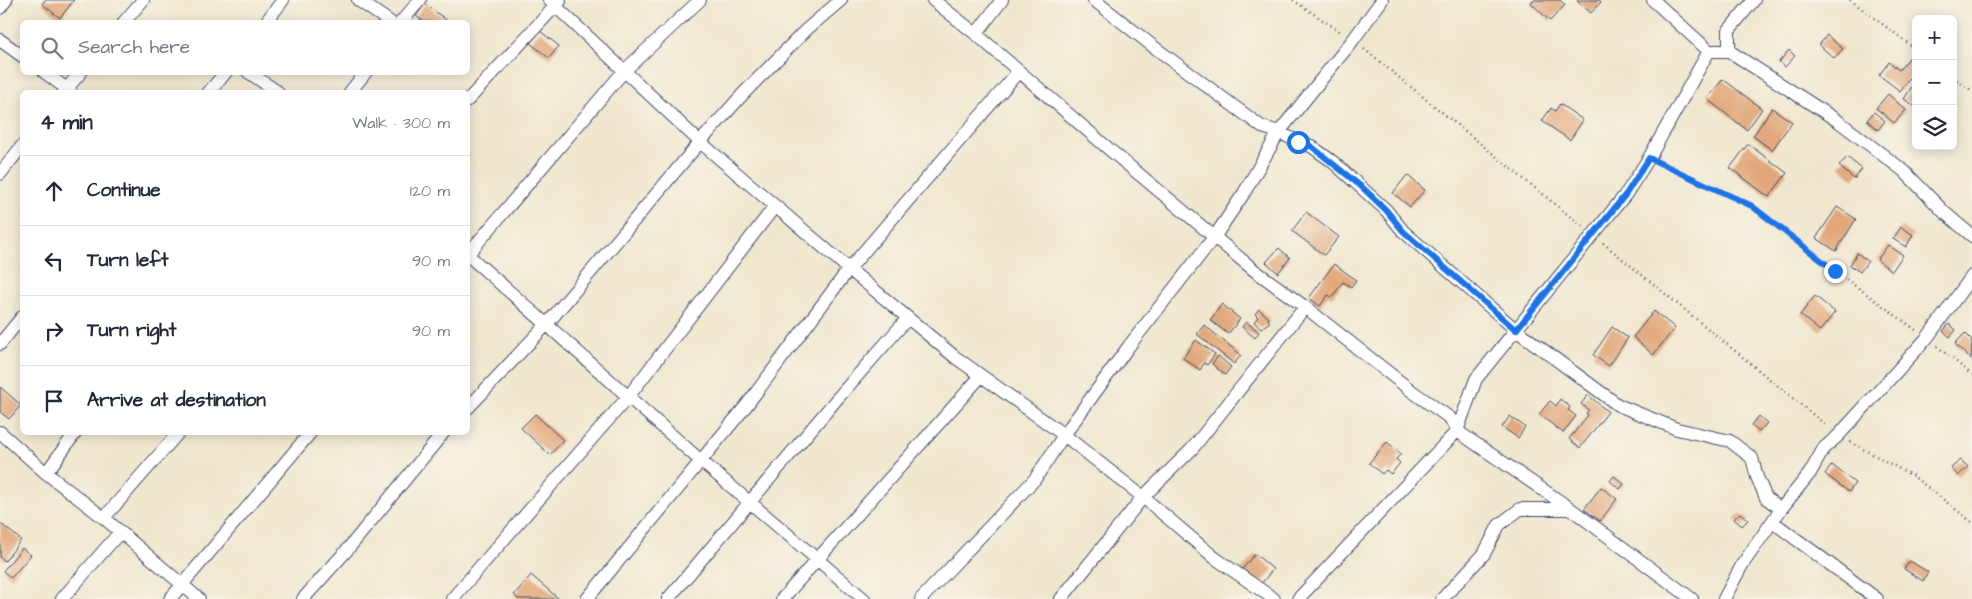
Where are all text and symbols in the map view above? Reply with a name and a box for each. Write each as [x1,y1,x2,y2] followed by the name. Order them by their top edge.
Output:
[1912,15,1957,150] map controls
[1912,15,1957,60] button: +
[20,20,470,75] search box
[38,34,66,62] icon: search
[78,34,190,61] text: Search here
[1912,60,1957,105] button: −
[1912,105,1957,150] button: layers
[40,108,93,137] text: 4 min
[352,112,450,134] text: Walk · 300 m
[1287,131,1310,154] route start
[40,177,68,205] icon: ahead
[87,177,161,204] text: Continue
[410,180,450,202] text: 120 m
[40,247,68,275] icon: left
[87,247,168,274] text: Turn left
[412,250,450,272] text: 90 m
[1824,260,1847,283] route end
[40,317,68,345] icon: right
[87,317,176,344] text: Turn right
[412,320,450,342] text: 90 m
[40,387,68,415] icon: arrive
[87,387,266,414] text: Arrive at destination

